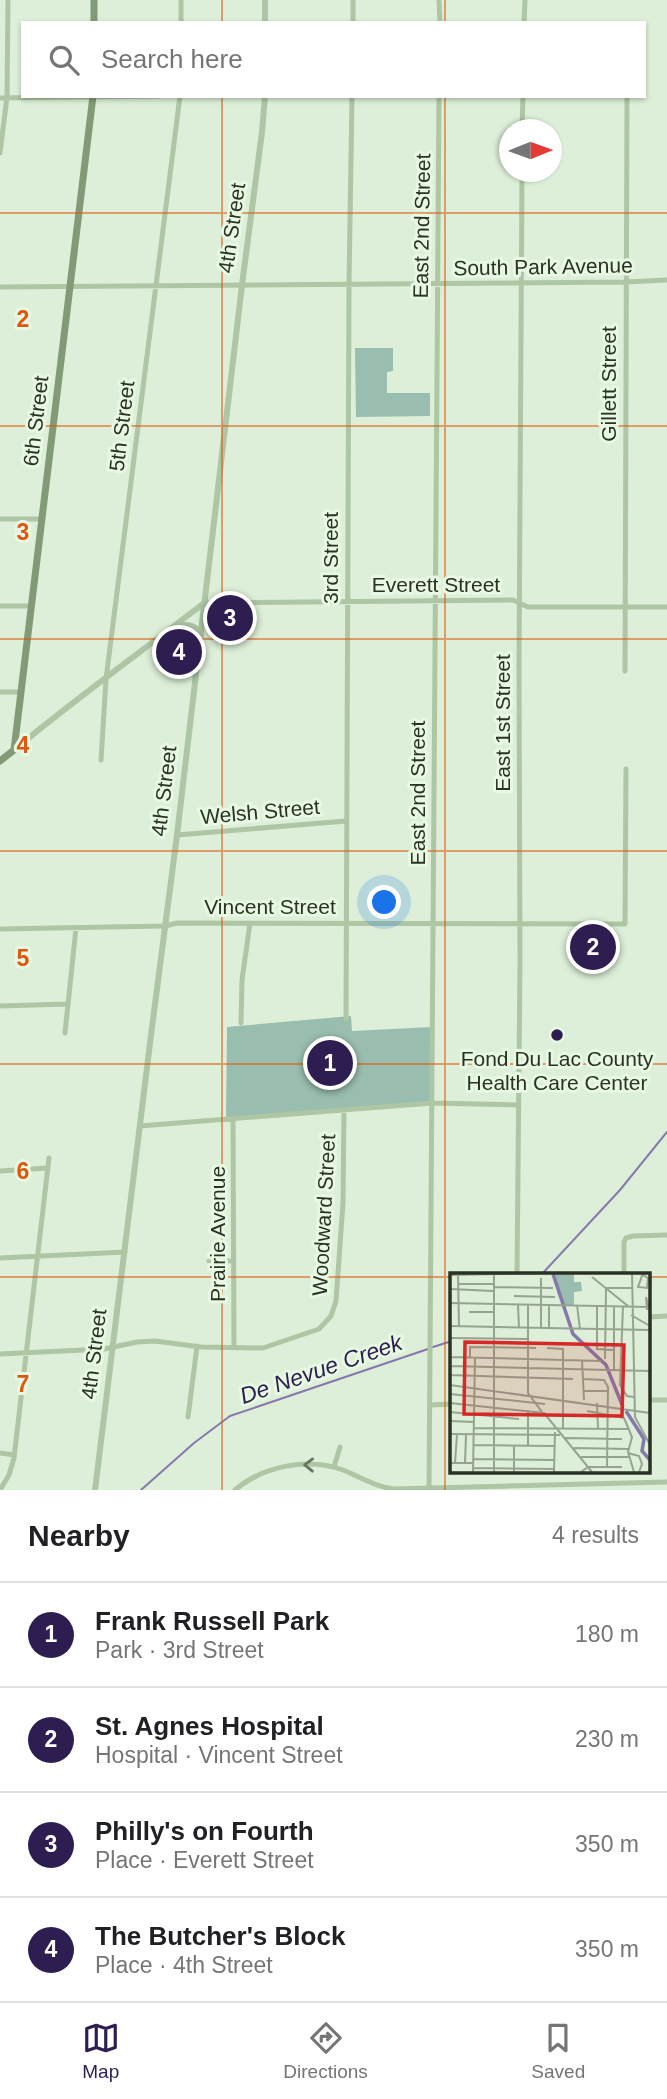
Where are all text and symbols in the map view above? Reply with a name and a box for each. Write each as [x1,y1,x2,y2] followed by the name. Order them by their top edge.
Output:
[21,21,646,98] search box
[45,41,83,79] icon: search
[101,44,243,74] text: Search here
[499,119,562,182] north arrow
[409,153,434,299] street label: East 2nd Street
[214,181,249,275] street label: 4th Street
[453,253,633,280] street label: South Park Avenue
[17,306,29,332] text: 2
[597,326,620,442] street label: Gillett Street
[19,374,52,468] street label: 6th Street
[105,379,138,473] street label: 5th Street
[319,512,342,604] street label: 3rd Street
[17,519,29,545] text: 3
[372,573,500,596] street label: Everett Street
[207,592,253,644] pin: 3
[156,626,202,678] pin: 4
[491,654,514,792] street label: East 1st Street
[406,720,429,865] street label: East 2nd Street
[17,732,30,758] text: 4
[147,744,180,838] street label: 4th Street
[199,795,321,828] street label: Welsh Street
[367,885,401,919] your location
[204,895,336,918] street label: Vincent Street
[570,921,616,973] pin: 2
[17,945,30,971] text: 5
[549,1027,565,1043] marker: Fond Du Lac County Health Care Center
[307,1037,353,1089] pin: 1
[461,1047,654,1094] place label: Fond Du Lac County Health Care Center
[308,1133,339,1296] street label: Woodward Street
[17,1158,29,1184] text: 6
[206,1166,229,1302] street label: Prairie Avenue
[450,1273,650,1472] inset map
[77,1307,110,1401] street label: 4th Street
[236,1329,407,1409] water label: De Nevue Creek
[17,1371,29,1397] text: 7
[304,1457,314,1473] one-way arrow
[28,1519,130,1552] text: Nearby
[552,1522,639,1548] text: 4 results
[95,1606,329,1636] text: Frank Russell Park
[45,1621,57,1647] text: 1
[575,1621,639,1647] text: 180 m
[95,1637,264,1663] text: Park · 3rd Street
[95,1711,324,1741] text: St. Agnes Hospital
[45,1726,57,1752] text: 2
[575,1726,639,1752] text: 230 m
[95,1742,343,1768] text: Hospital · Vincent Street
[95,1816,314,1846] text: Philly's on Fourth
[45,1831,57,1857] text: 3
[575,1831,639,1857] text: 350 m
[95,1847,314,1873] text: Place · Everett Street
[95,1921,345,1951] text: The Butcher's Block
[45,1936,57,1962] text: 4
[575,1936,639,1962] text: 350 m
[95,1952,273,1978] text: Place · 4th Street
[82,2019,120,2083] tab: Map
[283,2019,368,2083] tab: Directions
[531,2019,585,2083] tab: Saved

